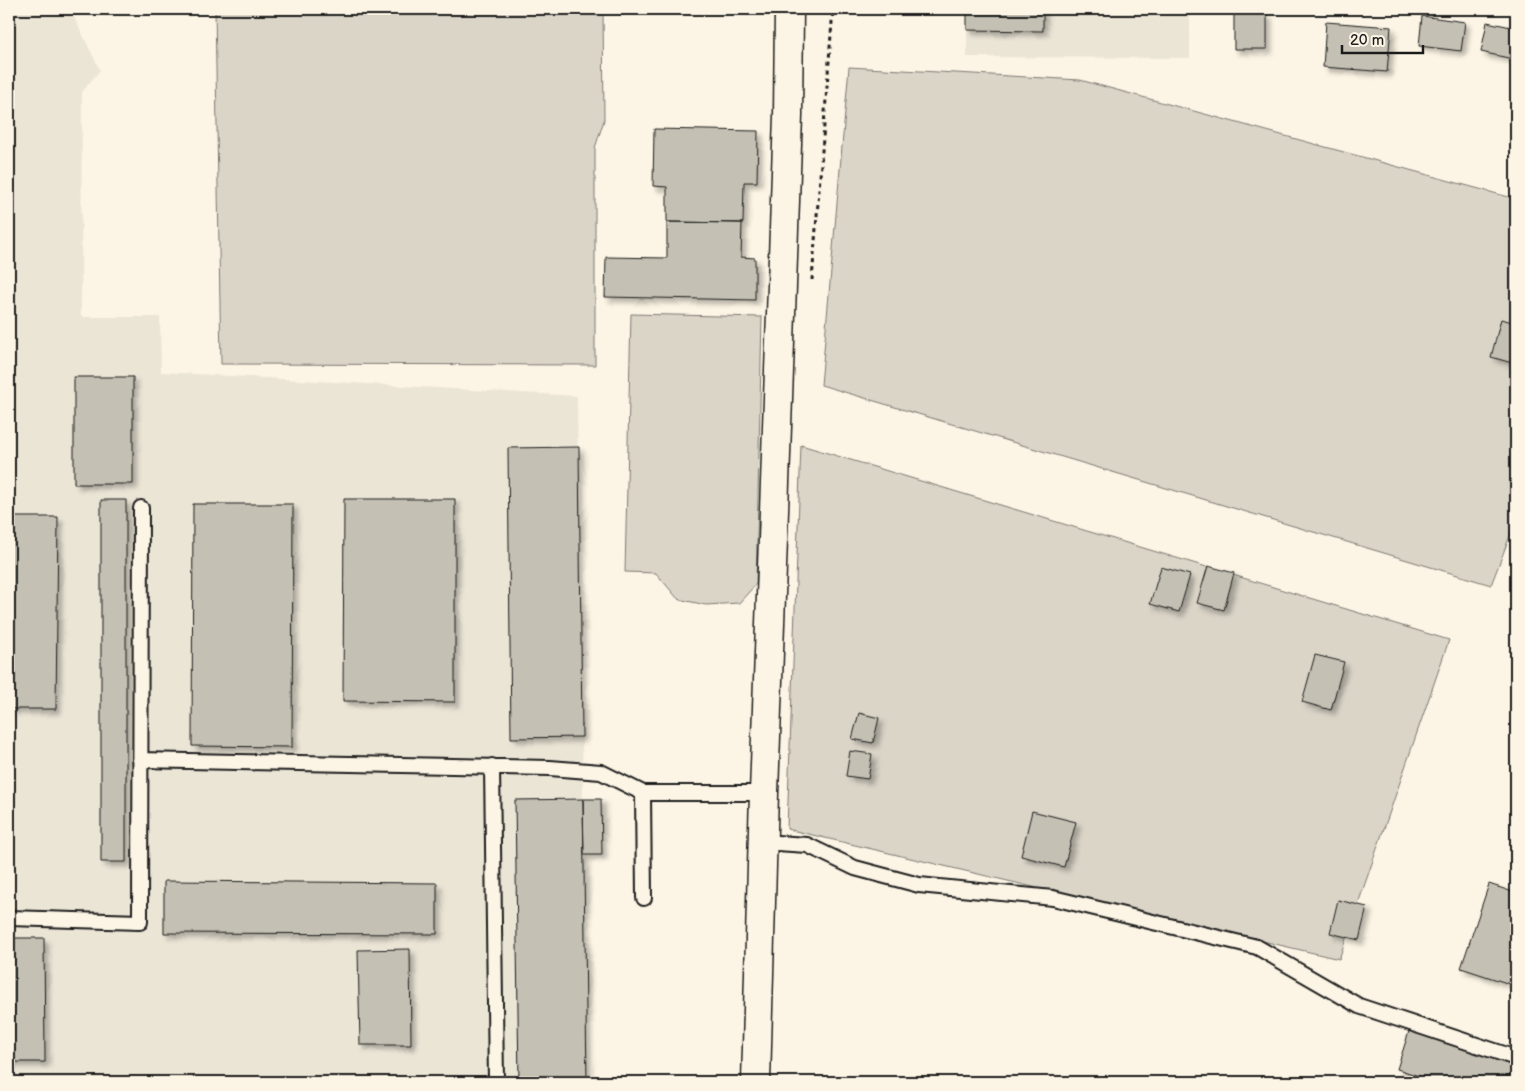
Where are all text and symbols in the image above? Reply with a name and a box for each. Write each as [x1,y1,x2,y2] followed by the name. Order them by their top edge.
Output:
[1342,22,1424,54] scale bar
[1350,31,1384,50] text: 20 m

